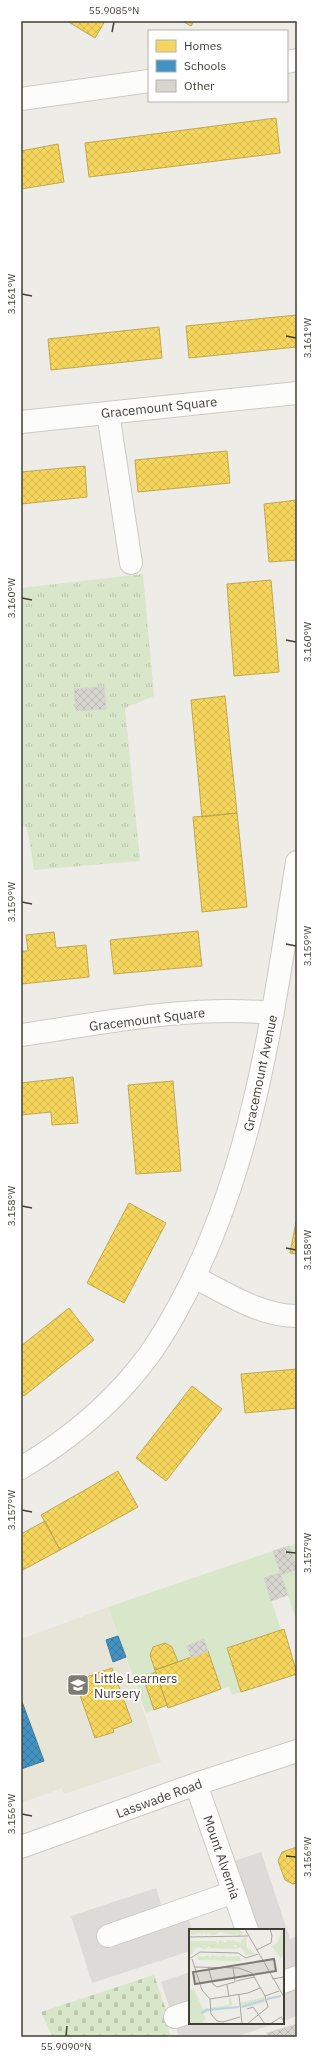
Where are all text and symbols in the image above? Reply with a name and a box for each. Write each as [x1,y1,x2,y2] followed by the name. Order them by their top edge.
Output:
[89,4,139,17] text: 55.9085°N
[148,30,288,102] legend
[184,38,222,53] text: Homes
[184,58,227,73] text: Schools
[184,78,215,93] text: Other
[5,274,18,314] text: 3.161°W
[301,318,314,358] text: 3.161°W
[100,393,218,422] street label: Gracemount Square
[5,578,18,618] text: 3.160°W
[301,622,314,662] text: 3.160°W
[5,882,18,922] text: 3.159°W
[301,926,314,966] text: 3.159°W
[88,1004,206,1035] street label: Gracemount Square
[240,1013,281,1133] street label: Gracemount Avenue
[5,1186,18,1226] text: 3.158°W
[301,1230,314,1270] text: 3.158°W
[5,1490,18,1530] text: 3.157°W
[301,1533,314,1573] text: 3.157°W
[94,1670,177,1702] place label: Little Learners Nursery
[65,1672,91,1698] school or university icon: Little Learners Nursery
[114,1775,205,1822] street label: Lasswade Road
[5,1794,18,1834] text: 3.156°W
[199,1813,244,1901] street label: Mount Alvernia
[301,1837,314,1877] text: 3.156°W
[189,1929,284,2024] inset map
[41,2040,91,2053] text: 55.9090°N

